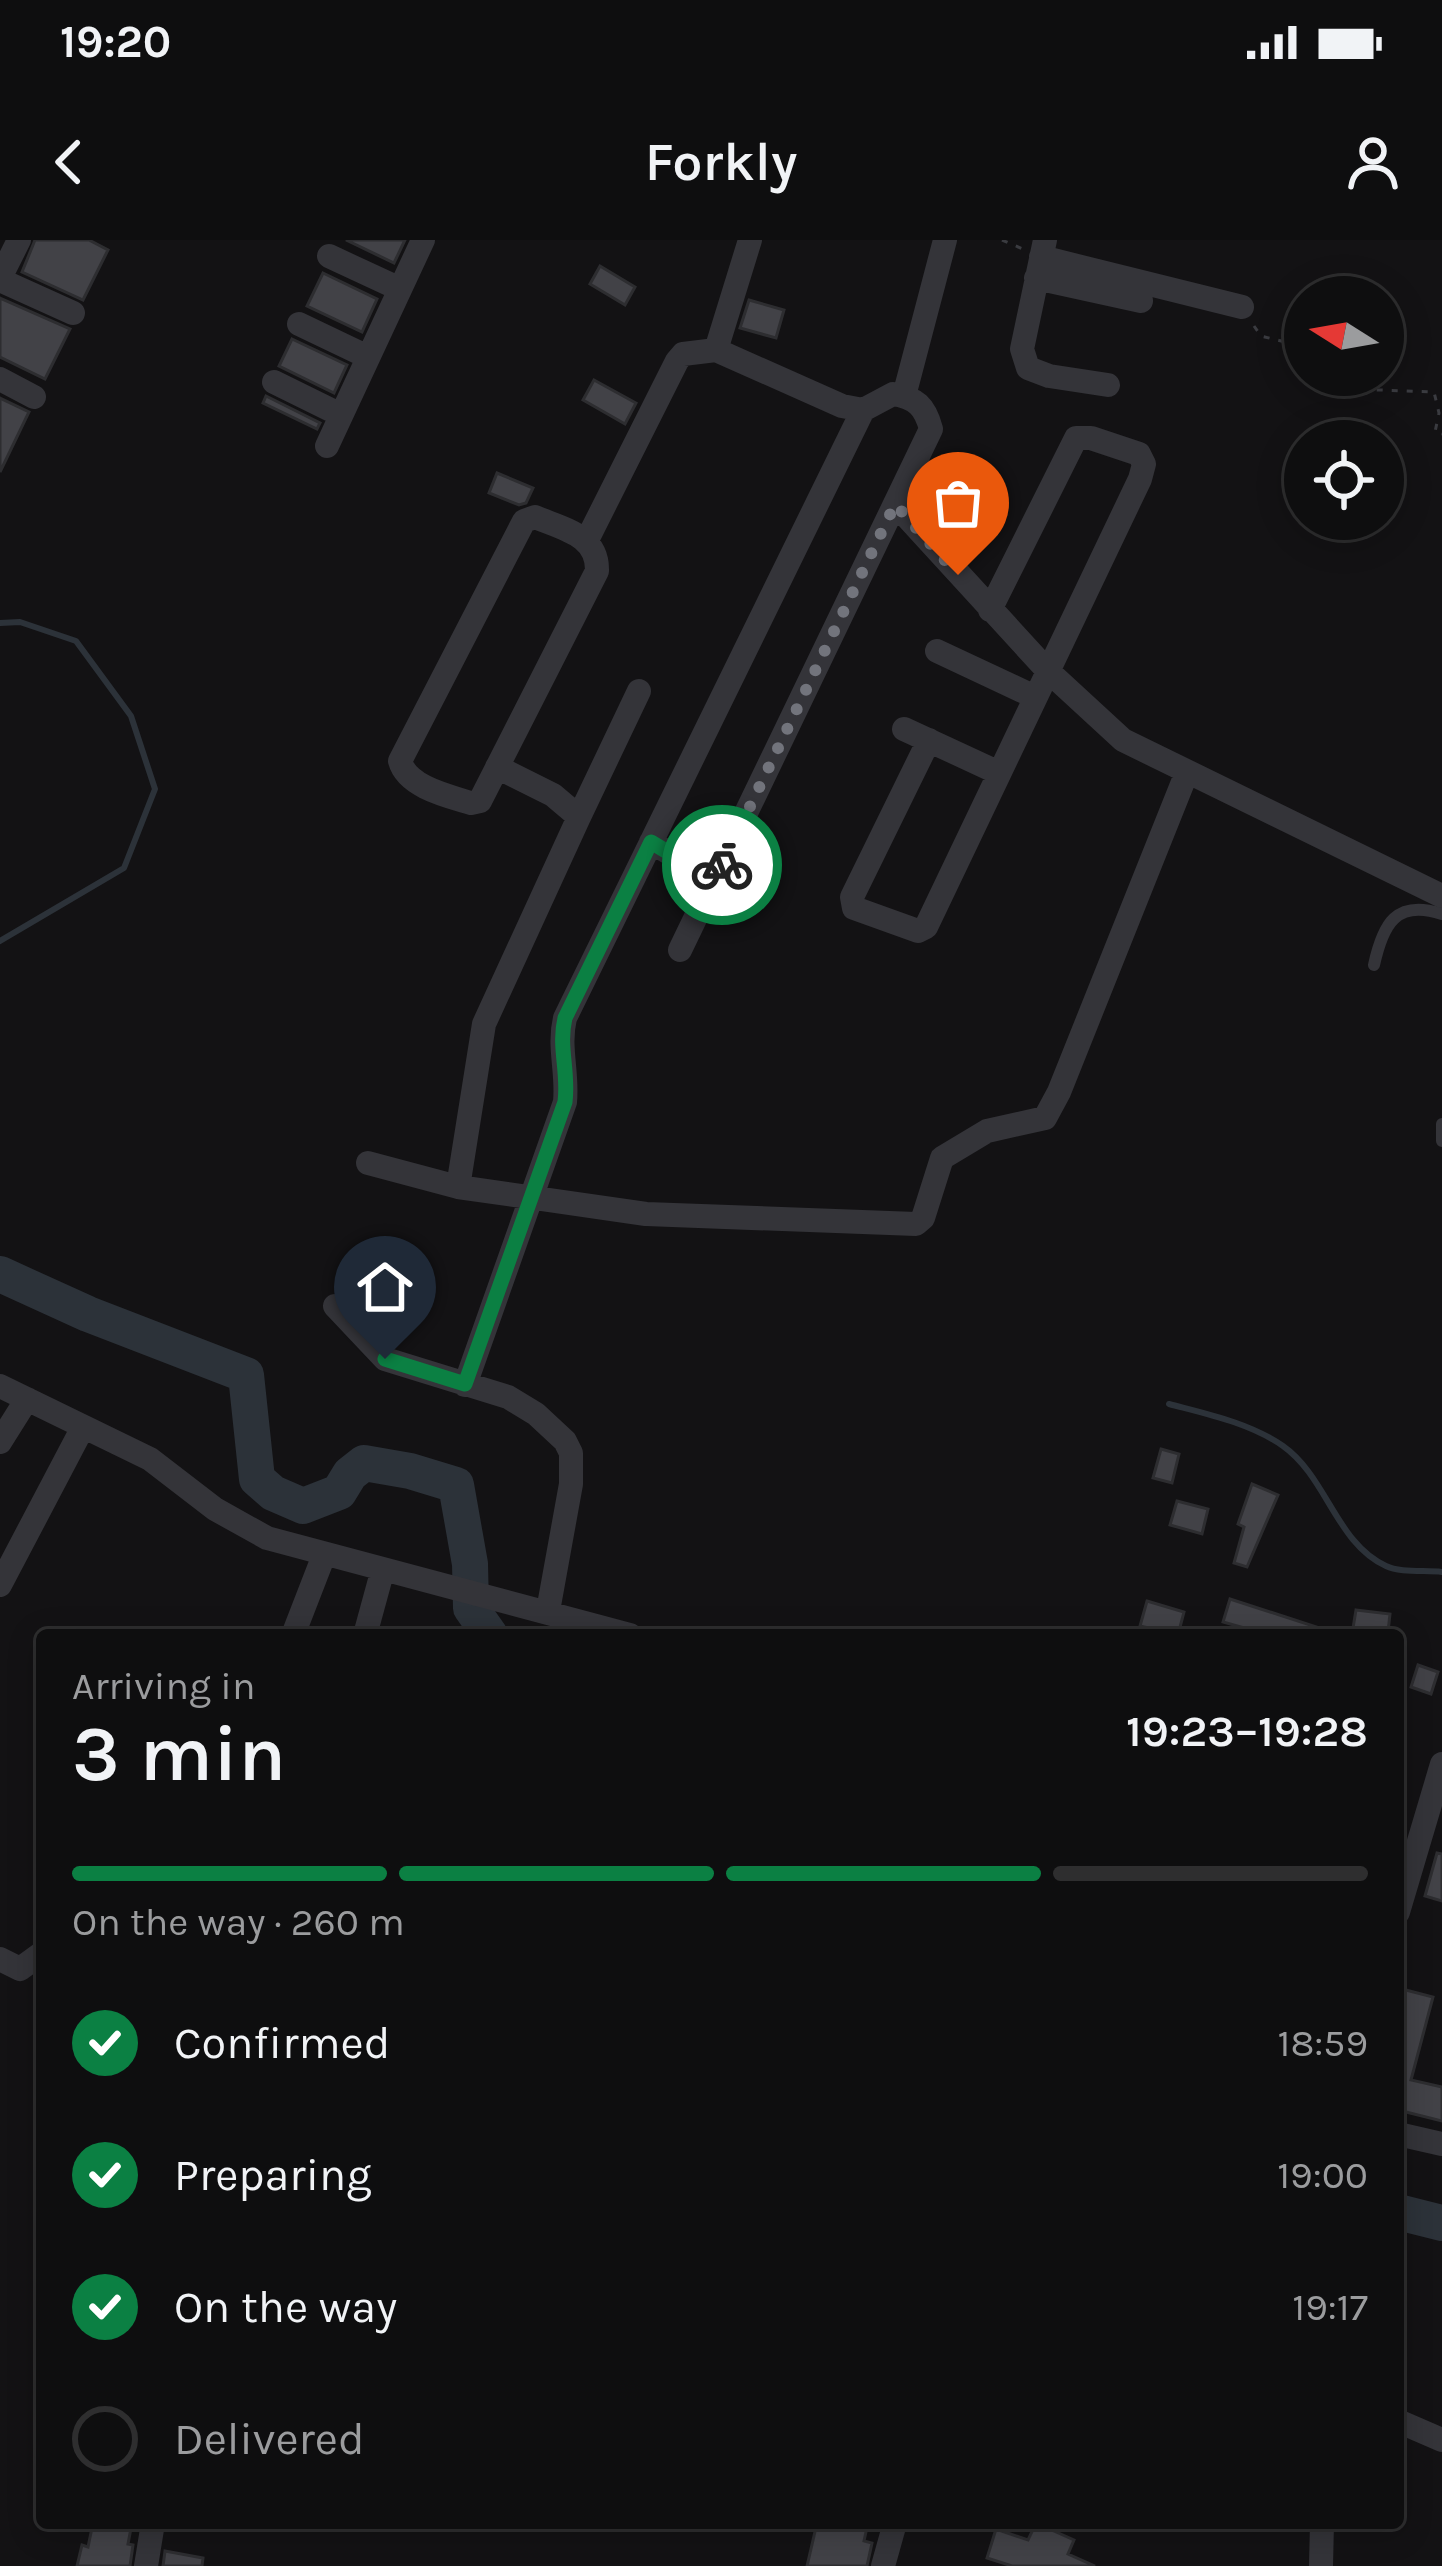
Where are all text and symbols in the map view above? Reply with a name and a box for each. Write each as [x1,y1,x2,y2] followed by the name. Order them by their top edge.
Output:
[60,16,171,68] text: 19:20
[36,129,102,195] icon: back
[1340,129,1406,195] icon: person
[645,130,797,194] text: Forkly
[1284,276,1404,396] north arrow
[1284,276,1404,540] map controls
[1284,420,1404,540] button: locate
[907,452,1009,575] pin
[925,470,991,536] icon: bag
[662,805,782,925] courier
[689,832,755,898] icon: bike
[334,1236,436,1359] pin
[352,1254,418,1320] icon: home
[72,1663,255,1709] text: Arriving in
[1126,1705,1368,1757] text: 19:23–19:28
[72,1708,286,1800] text: 3 min
[72,1899,405,1945] text: On the way · 260 m
[72,2010,138,2076] icon: check
[174,2017,390,2069] text: Confirmed
[1278,2020,1368,2066] text: 18:59
[72,2142,138,2208] icon: check
[174,2149,372,2201] text: Preparing
[1277,2152,1368,2198] text: 19:00
[72,2274,138,2340] icon: check
[174,2281,397,2333] text: On the way
[1292,2284,1368,2330] text: 19:17
[174,2413,365,2465] text: Delivered

